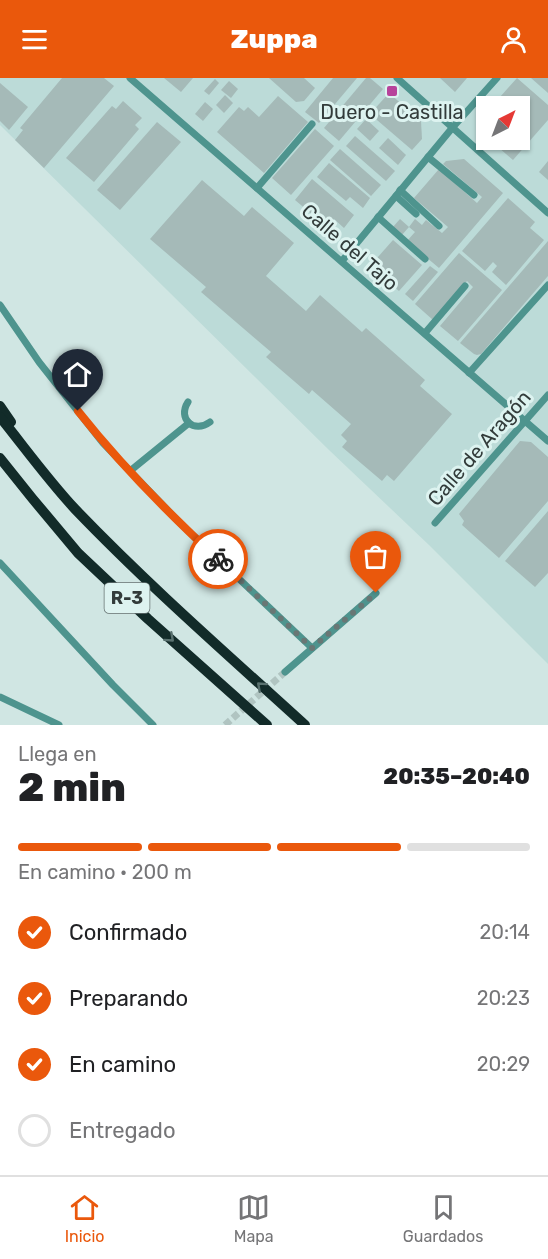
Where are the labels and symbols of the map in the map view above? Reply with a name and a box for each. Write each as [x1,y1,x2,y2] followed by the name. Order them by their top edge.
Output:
[385,84,399,98] marker: Duero - Castilla
[476,96,530,150] north arrow
[320,100,464,124] place label: Duero - Castilla
[297,199,403,295] street label: Calle del Tajo
[52,349,103,411] pin
[422,385,536,511] street label: Calle de Aragón
[188,529,248,589] courier
[350,531,401,593] pin
[104,583,150,613] road number: R-3
[163,631,173,642] one-way arrow
[258,682,268,693] one-way arrow

